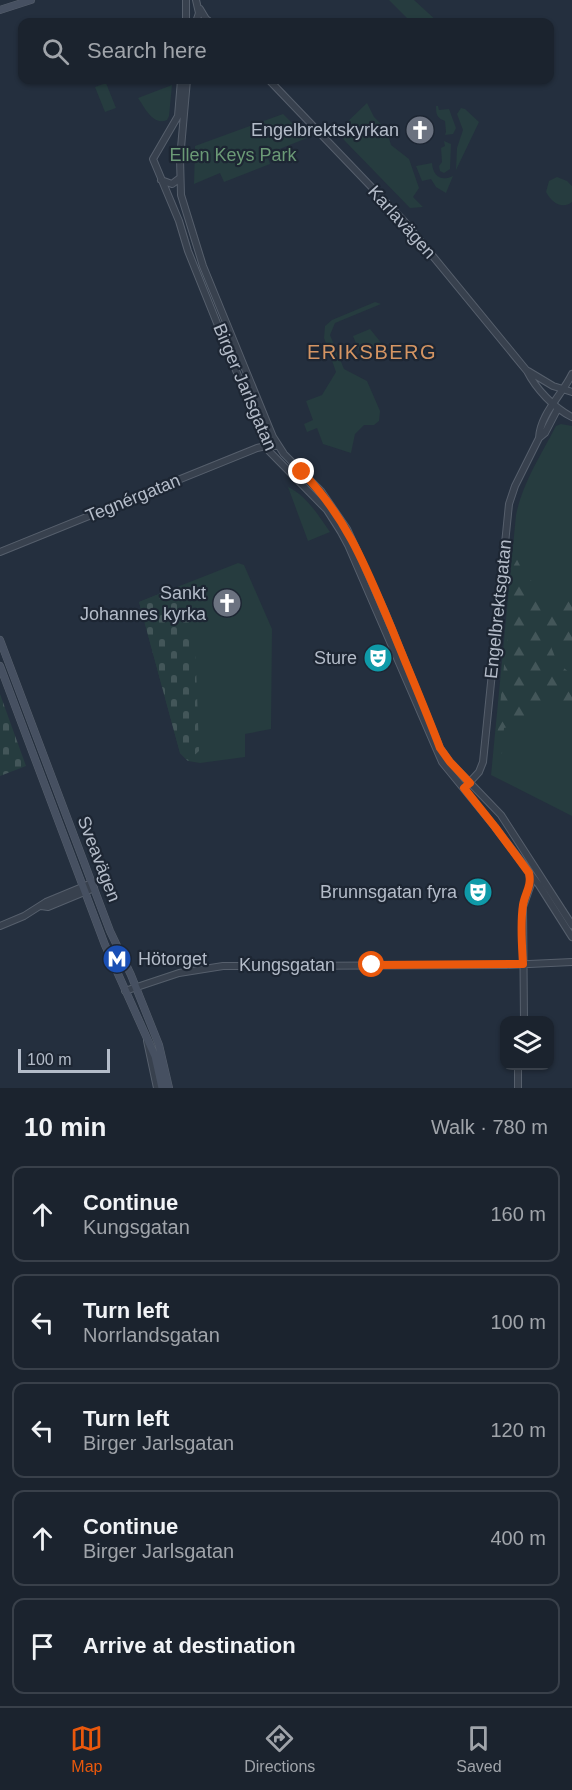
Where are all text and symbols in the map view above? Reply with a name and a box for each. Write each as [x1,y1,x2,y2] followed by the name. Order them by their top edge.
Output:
[18,18,554,84] search box
[39,35,72,68] icon: search
[87,38,207,63] text: Search here
[404,114,436,146] church icon: Engelbrektskyrkan
[251,120,399,140] place label: Engelbrektskyrkan
[169,145,298,165] park label: Ellen Keys Park
[364,181,440,263] street label: Karlavägen
[209,320,281,454] street label: Birger Jarlsgatan
[307,341,437,363] district label: ERIKSBERG
[288,458,314,484] route end
[83,470,183,526] street label: Tegnérgatan
[481,538,515,680] street label: Engelbrektsgatan
[80,583,207,624] place label: Sankt Johannes kyrka
[211,587,243,619] church icon: Sankt Johannes kyrka
[362,642,394,674] theatre icon: Sture
[314,648,357,668] place label: Sture
[74,813,124,905] street label: Sveavägen
[462,876,494,908] theatre icon: Brunnsgatan fyra
[320,882,458,902] place label: Brunnsgatan fyra
[101,943,133,975] metro station icon: Hötorget
[138,949,207,969] place label: Hötorget
[358,951,384,977] route start
[239,955,335,975] street label: Kungsgatan
[500,1016,554,1070] map controls
[500,1016,554,1070] button: layers
[18,1046,110,1074] scale bar
[27,1051,71,1068] text: 100 m
[24,1112,106,1142] text: 10 min
[431,1116,548,1138] text: Walk · 780 m
[83,1190,178,1215] text: Continue
[26,1198,59,1231] icon: ahead
[490,1203,546,1225] text: 160 m
[83,1216,190,1238] text: Kungsgatan
[83,1298,169,1323] text: Turn left
[26,1306,59,1339] icon: left
[490,1311,546,1333] text: 100 m
[83,1324,220,1346] text: Norrlandsgatan
[83,1406,169,1431] text: Turn left
[26,1414,59,1447] icon: left
[490,1419,546,1441] text: 120 m
[83,1432,234,1454] text: Birger Jarlsgatan
[83,1514,178,1539] text: Continue
[26,1522,59,1555] icon: ahead
[490,1527,546,1549] text: 400 m
[83,1540,234,1562] text: Birger Jarlsgatan
[26,1630,59,1663] icon: arrive
[83,1633,296,1658] text: Arrive at destination
[70,1722,103,1776] tab: Map
[244,1722,315,1776] tab: Directions
[456,1722,502,1776] tab: Saved

